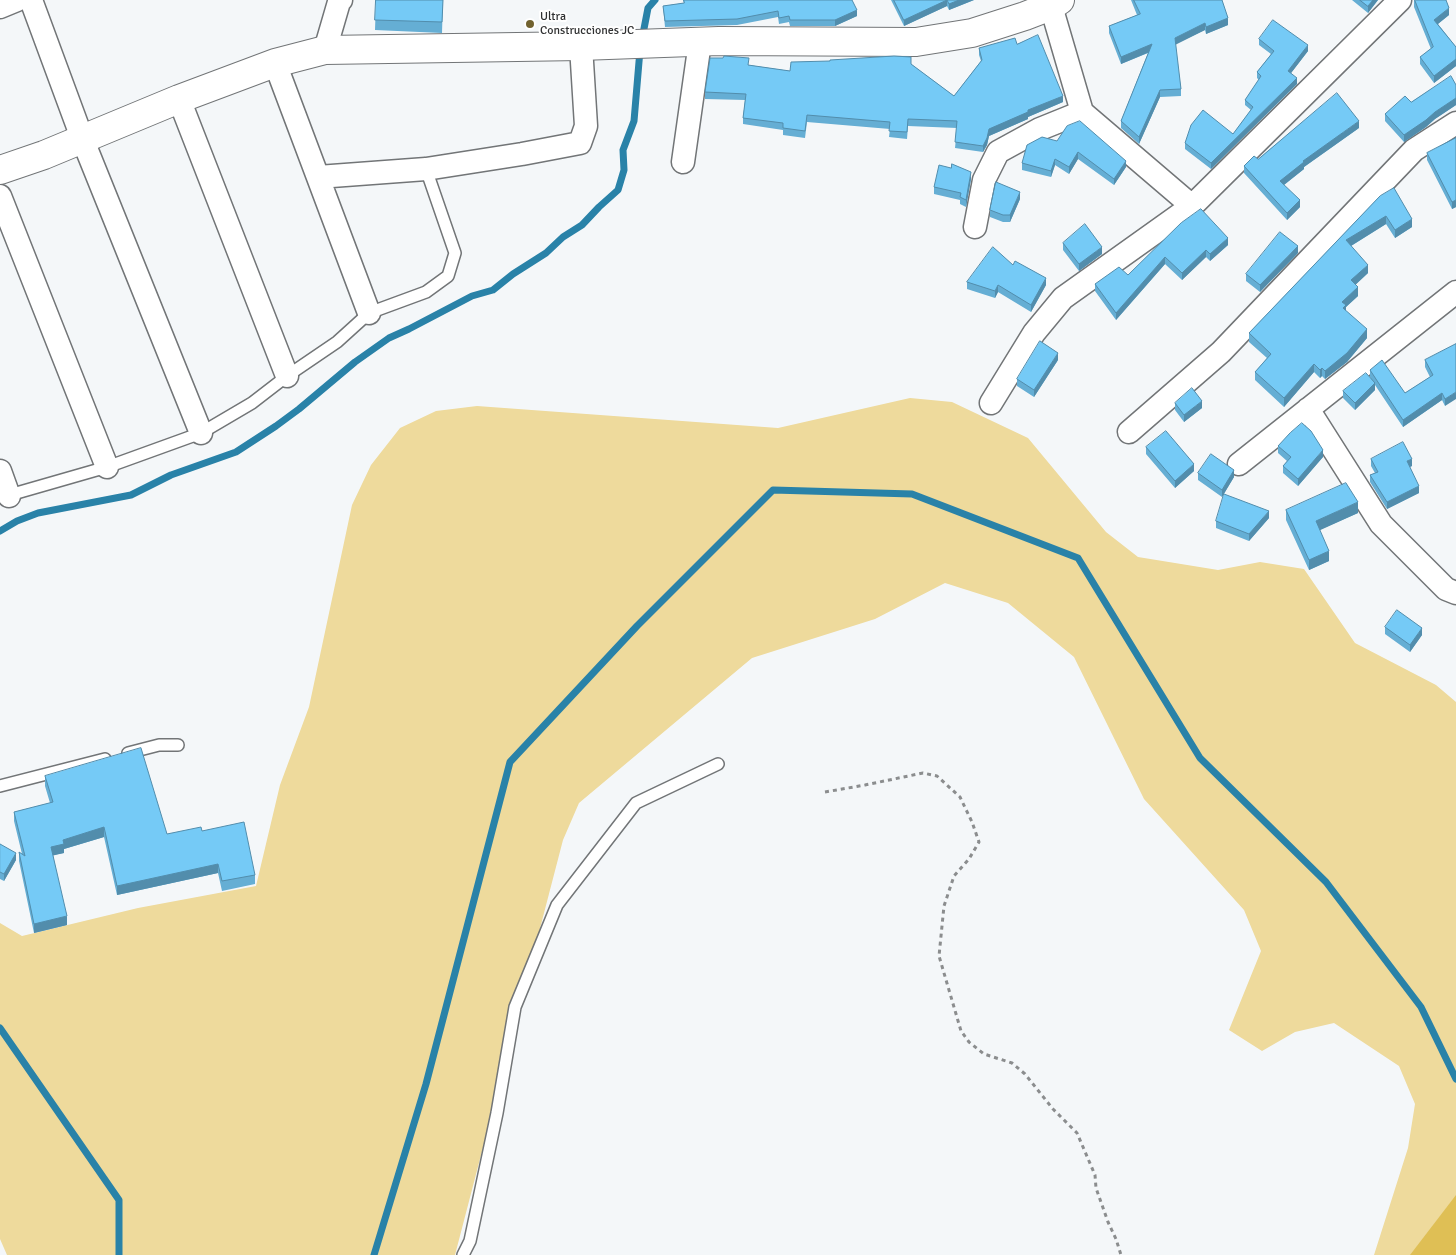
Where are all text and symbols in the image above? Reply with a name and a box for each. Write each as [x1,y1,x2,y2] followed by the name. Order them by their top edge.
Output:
[540,10,634,38] place label: Ultra Construcciones JC
[524,18,536,30] marker: Ultra Construcciones JC

